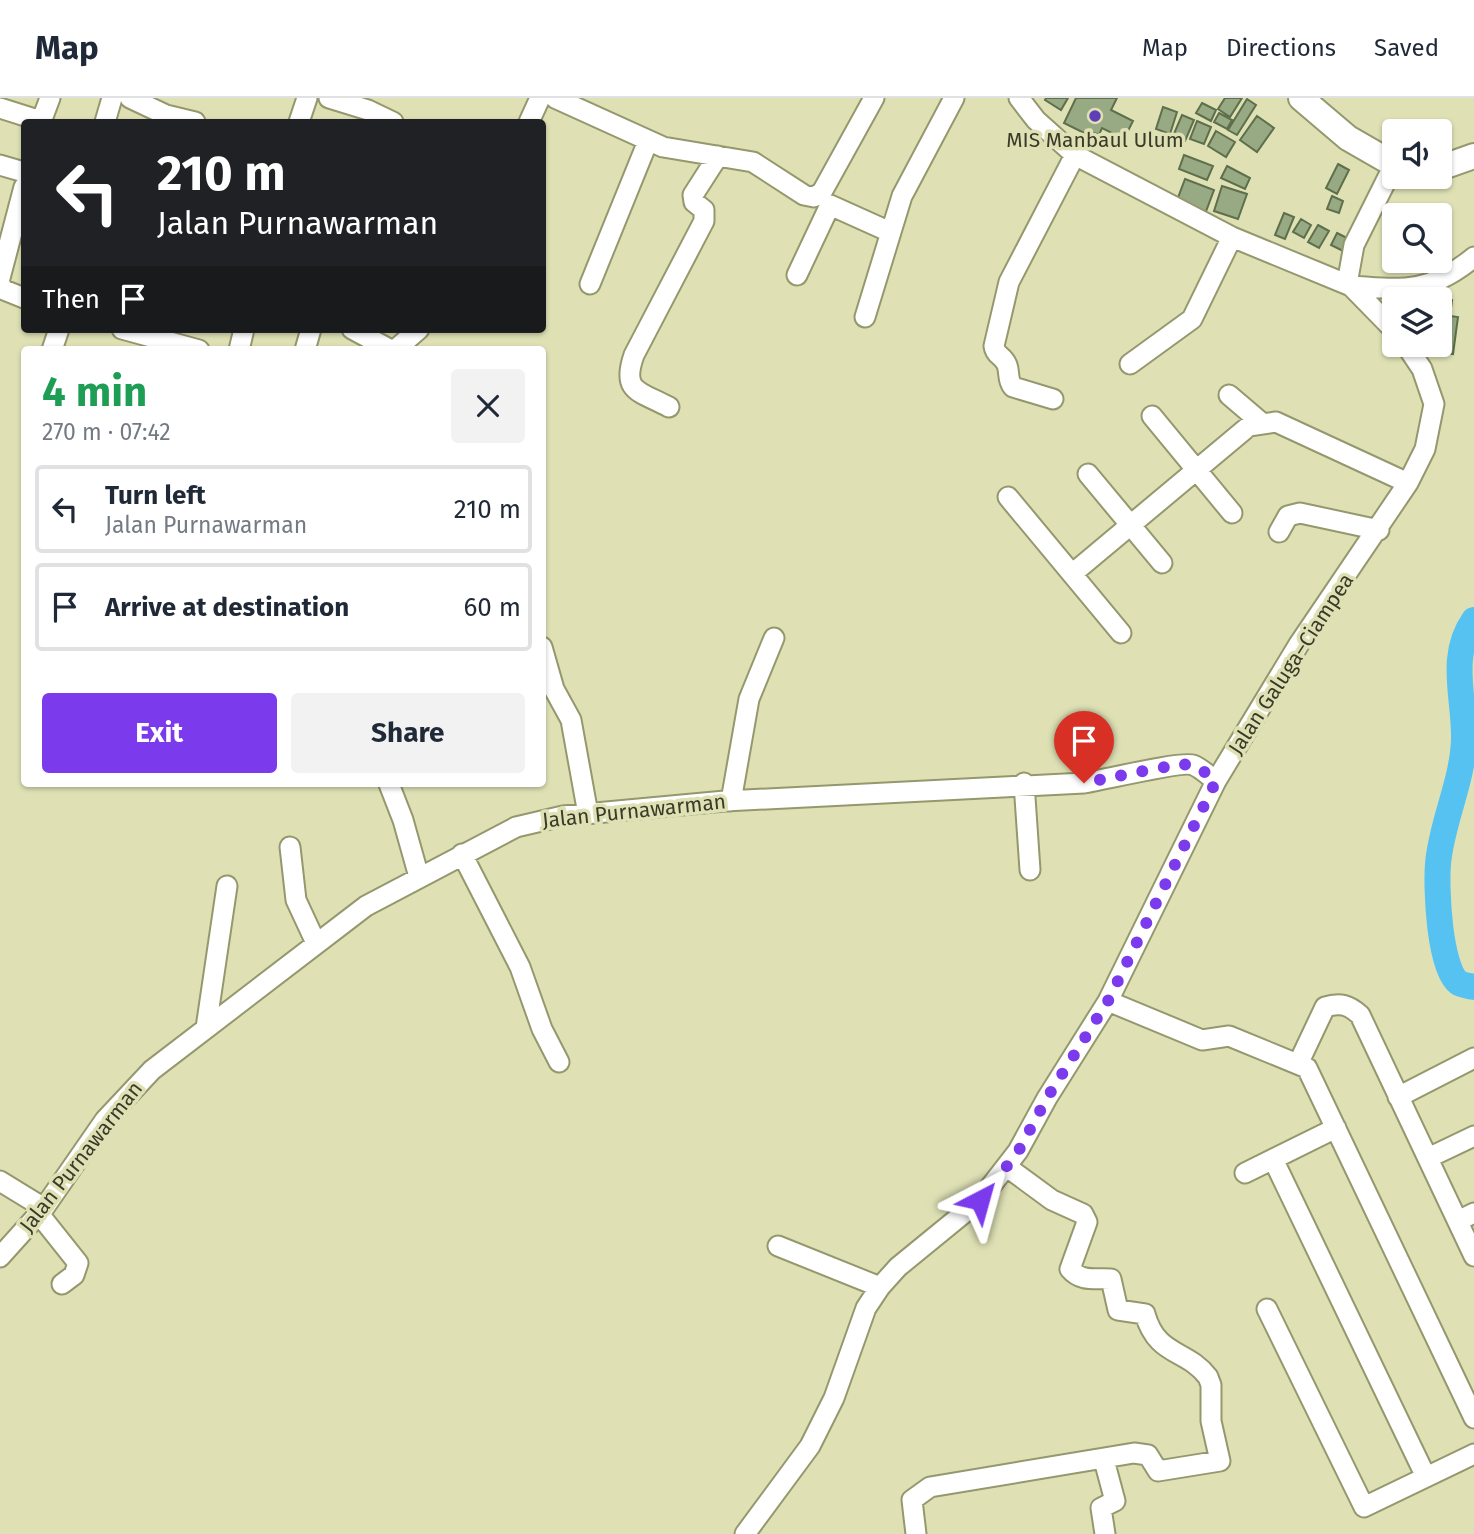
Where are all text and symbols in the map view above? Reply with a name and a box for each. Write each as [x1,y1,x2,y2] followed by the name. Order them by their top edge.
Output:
[35,28,99,68] text: Map
[1142,34,1188,62] text: Map
[1226,34,1336,62] text: Directions
[1374,34,1439,62] text: Saved
[1087,108,1103,124] marker: MIS Manbaul Ulum
[1382,119,1452,357] map controls
[1382,119,1452,189] button: sound
[1006,127,1184,153] place label: MIS Manbaul Ulum
[157,144,286,203] text: 210 m
[42,147,133,238] icon: left
[1382,203,1452,273] button: search
[157,204,438,242] text: Jalan Purnawarman
[114,280,152,318] icon: arrive
[42,284,100,315] text: Then
[1382,287,1452,357] button: layers
[42,367,147,417] text: 4 min
[451,369,525,443] button: close
[42,418,171,446] text: 270 m · 07:42
[105,480,206,511] text: Turn left
[46,490,84,528] icon: left
[454,494,521,525] text: 210 m
[105,511,307,539] text: Jalan Purnawarman
[1223,569,1359,759] street label: Jalan Galuga–Ciampea
[46,588,84,626] icon: arrive
[105,592,349,623] text: Arrive at destination
[463,592,521,623] text: 60 m
[42,693,277,773] button: Exit
[291,693,525,773] button: Share
[1054,711,1114,783] pin
[1065,722,1103,760] icon: arrive
[541,788,727,834] street label: Jalan Purnawarman
[14,1076,148,1238] street label: Jalan Purnawarman
[943,1163,1017,1237] position arrow

